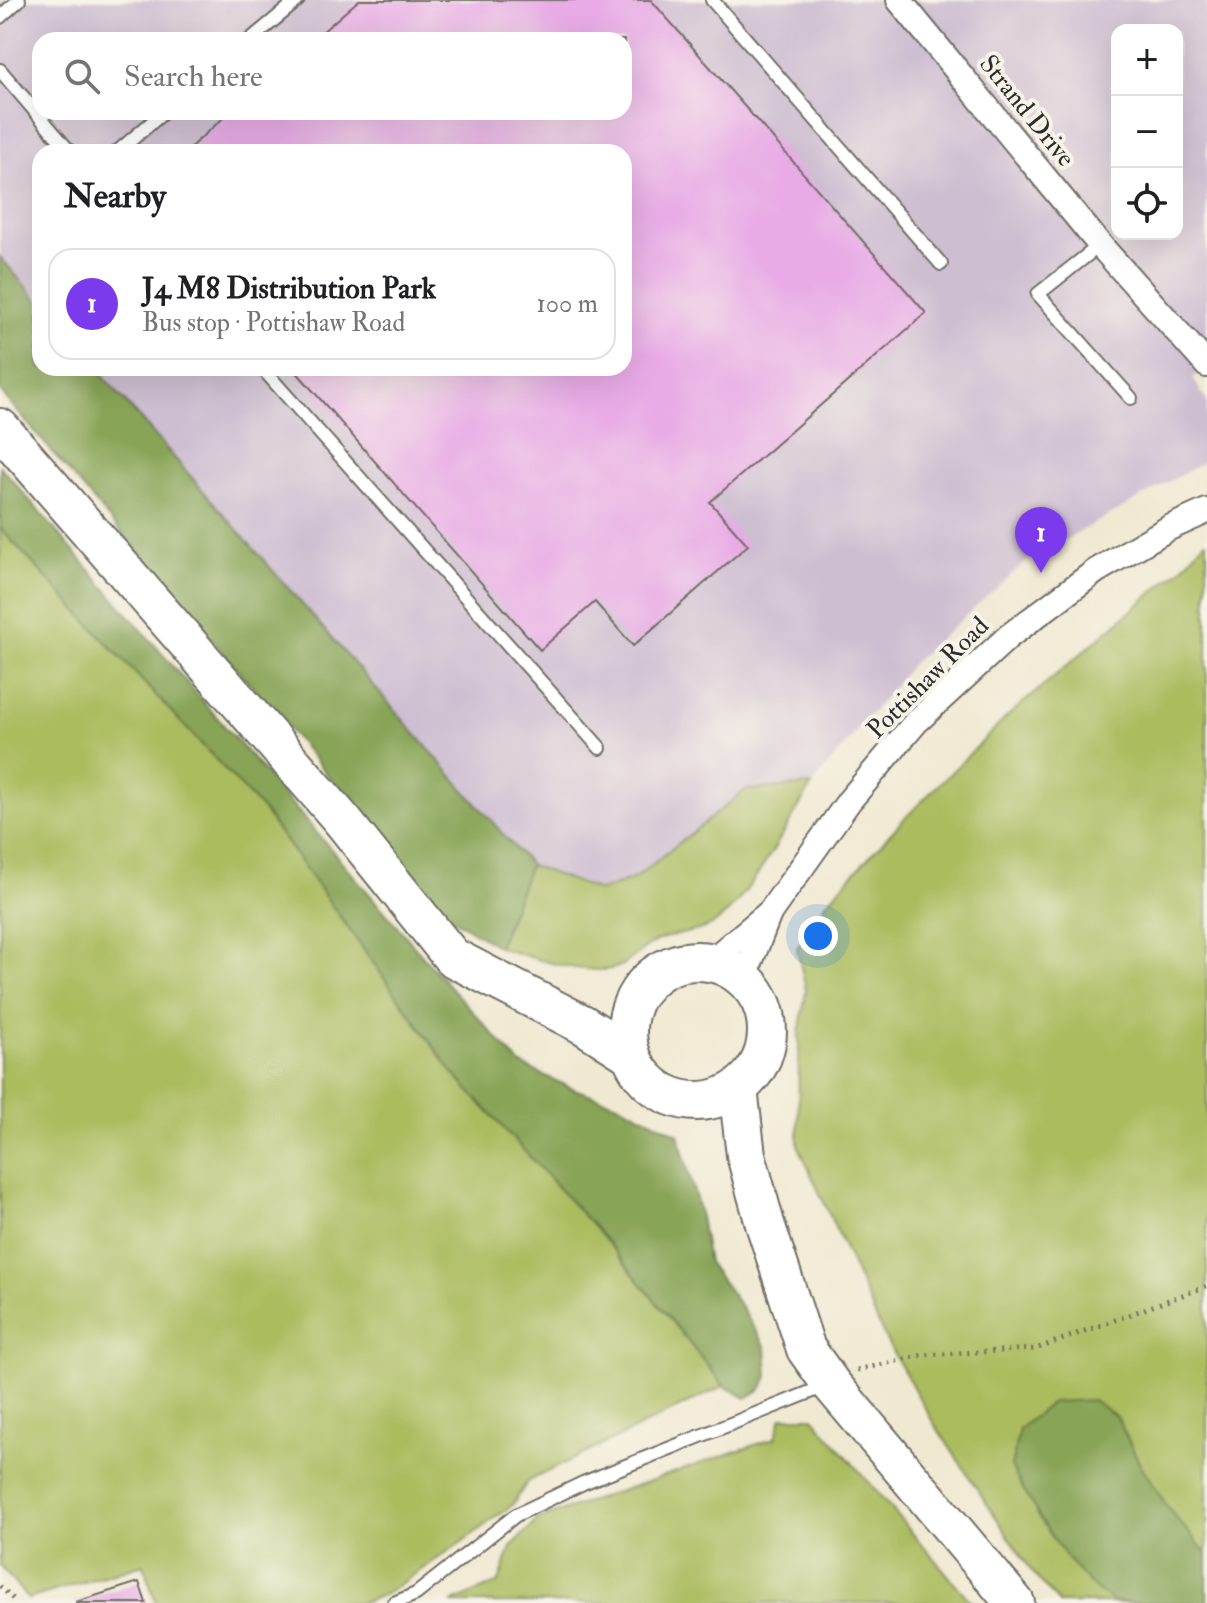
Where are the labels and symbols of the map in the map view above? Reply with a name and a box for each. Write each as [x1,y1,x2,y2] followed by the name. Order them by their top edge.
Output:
[972,49,1082,173] street label: Strand Drive
[1015,507,1067,573] pin: 1
[860,610,996,746] street label: Pottishaw Road
[798,916,838,956] your location

